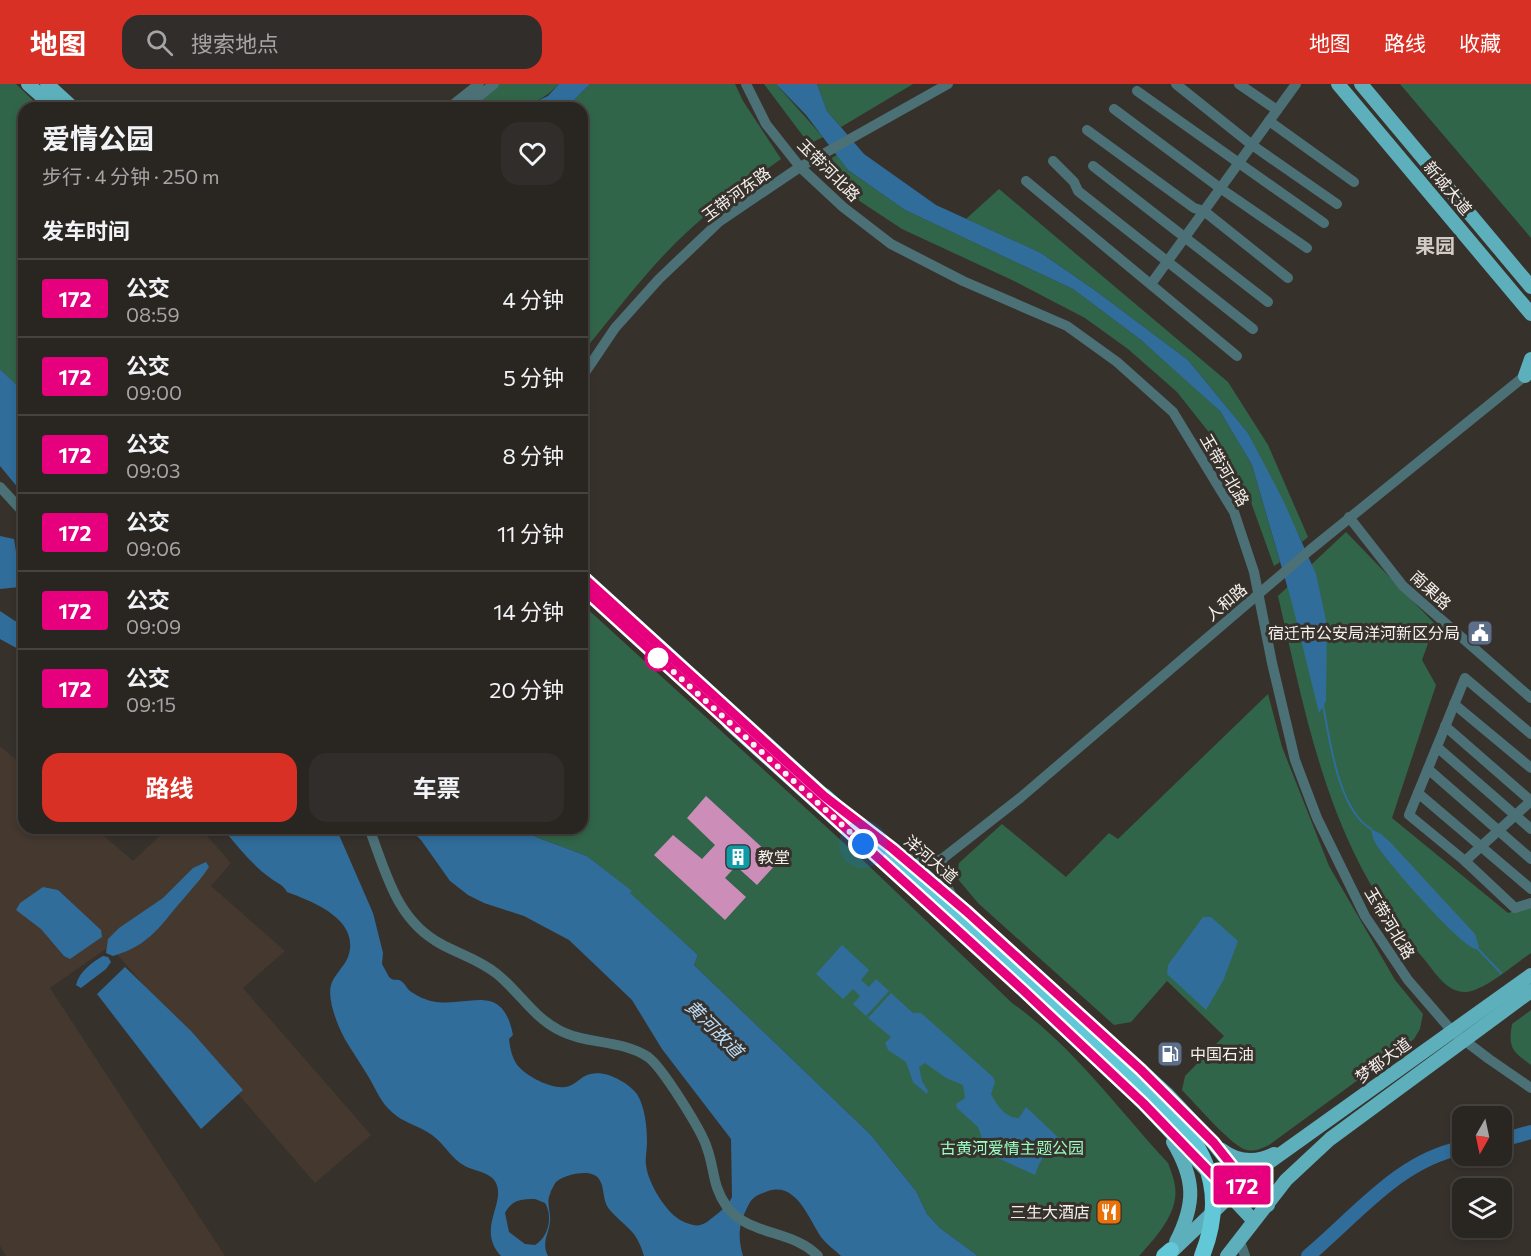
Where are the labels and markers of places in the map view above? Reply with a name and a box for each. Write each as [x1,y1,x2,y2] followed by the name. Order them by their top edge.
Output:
[1465,618,1495,648] public building icon: 宿迁市公安局洋河新区分局
[1268,623,1460,642] place label: 宿迁市公安局洋河新区分局
[645,645,671,671] unlabelled marker
[723,842,753,872] building icon: 教堂
[758,847,790,866] place label: 教堂
[1155,1039,1185,1069] fuel station icon: 中国石油
[1190,1044,1254,1063] place label: 中国石油
[1094,1197,1124,1227] restaurant icon: 三生大酒店
[1010,1202,1090,1221] place label: 三生大酒店

